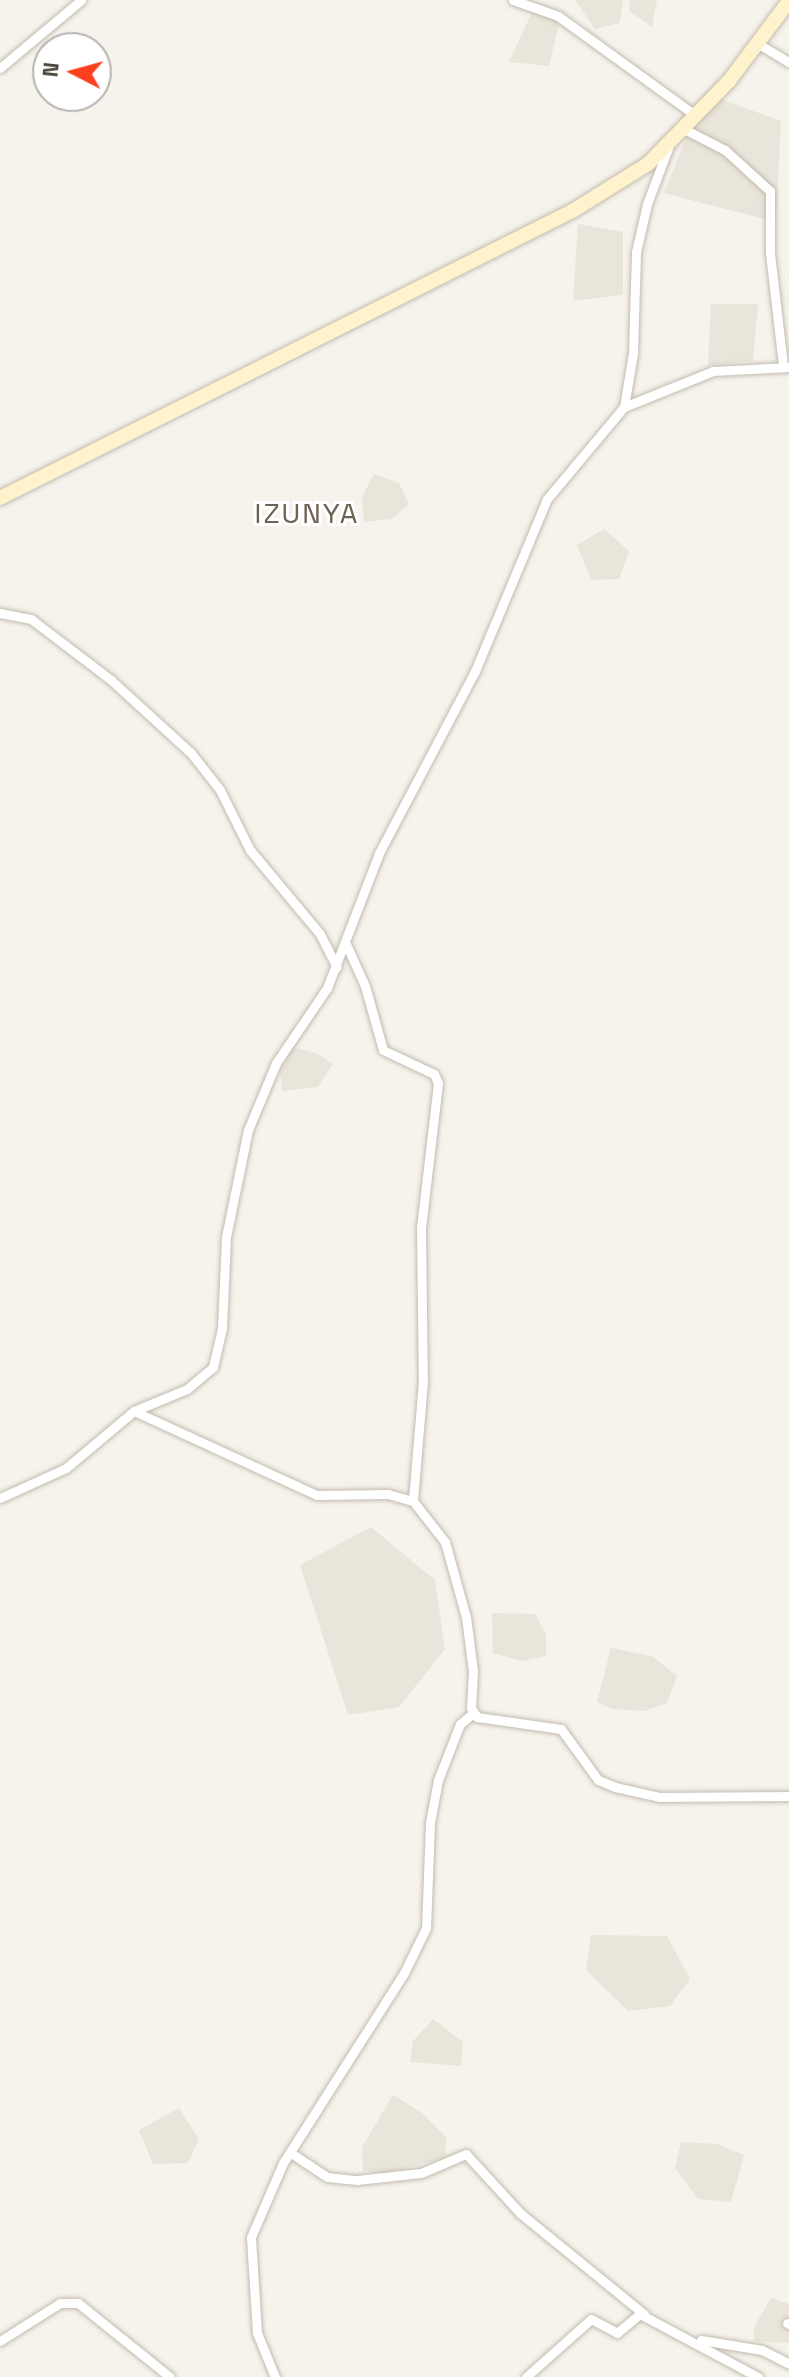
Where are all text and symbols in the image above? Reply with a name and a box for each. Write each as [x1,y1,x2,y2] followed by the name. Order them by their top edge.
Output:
[32,32,112,112] north arrow
[35,61,65,78] text: N
[255,496,359,530] district label: IZUNYA

